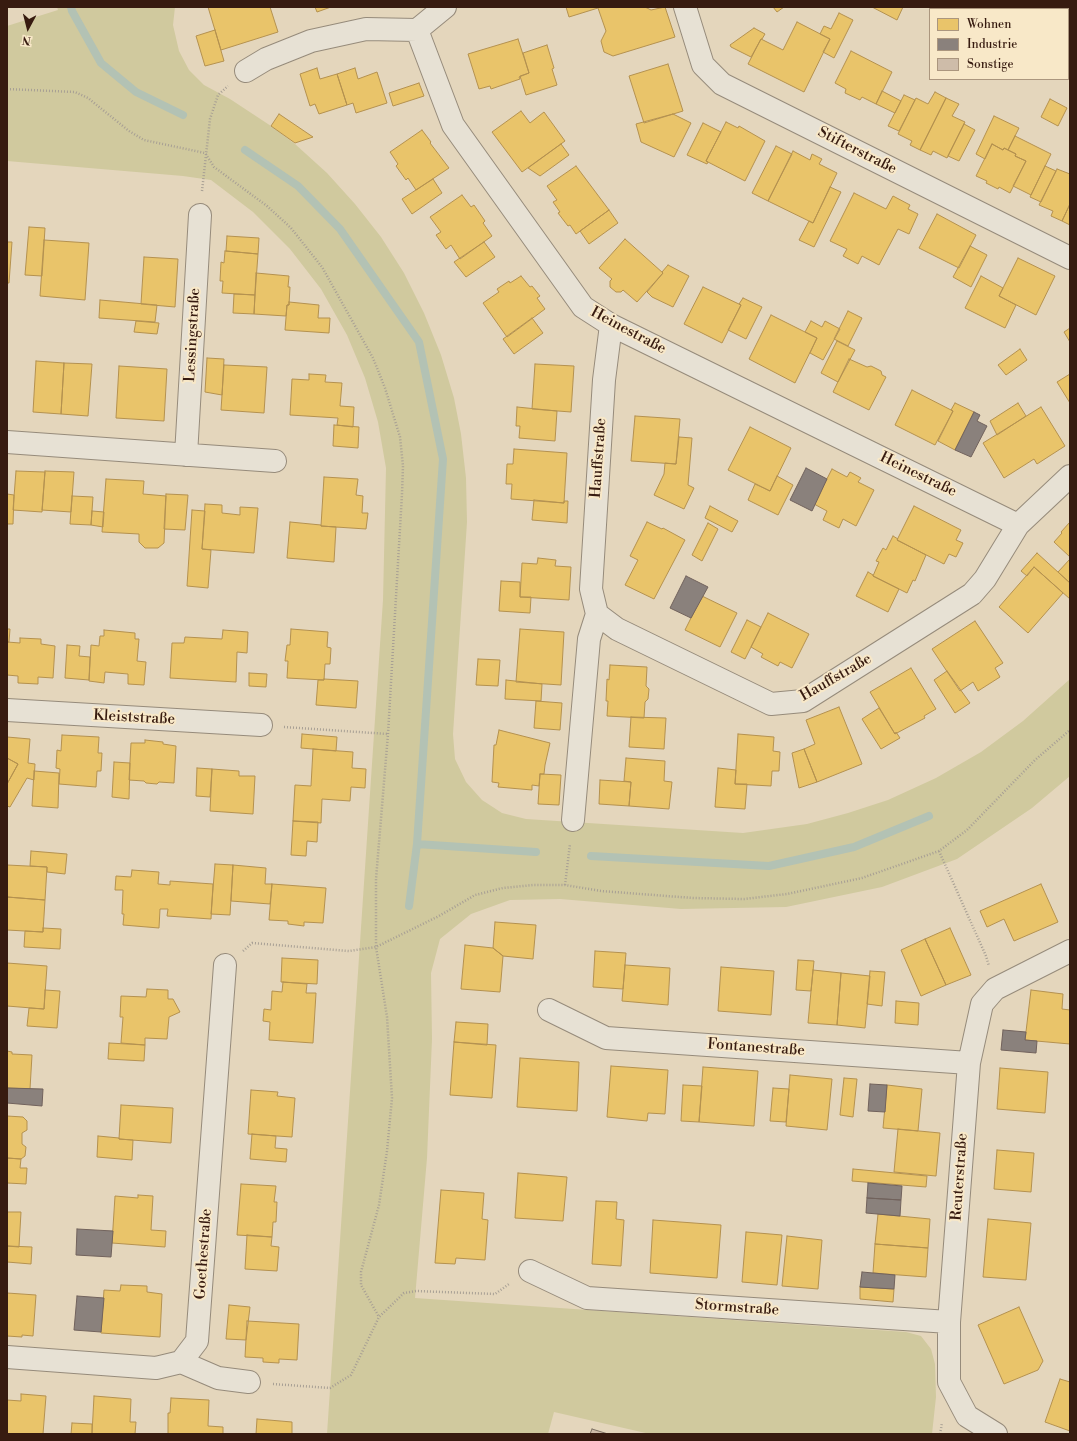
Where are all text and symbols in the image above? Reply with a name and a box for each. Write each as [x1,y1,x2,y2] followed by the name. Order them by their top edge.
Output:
[8,8,48,48] north arrow
[929,8,1069,80] legend
[967,17,1011,32] text: Wohnen
[21,32,32,47] text: N
[967,37,1017,52] text: Industrie
[967,57,1013,72] text: Sonstige
[815,123,899,179] street label: Stifterstraße
[182,287,204,383] street label: Lessingstraße
[587,304,669,358] street label: Heinestraße
[587,417,611,499] street label: Hauffstraße
[877,449,959,501] street label: Heinestraße
[797,650,875,706] street label: Hauffstraße
[93,707,175,729] street label: Kleiststraße
[707,1036,805,1060] street label: Fontanestraße
[948,1133,972,1221] street label: Reuterstraße
[192,1208,216,1300] street label: Goethestraße
[694,1296,780,1320] street label: Stormstraße

